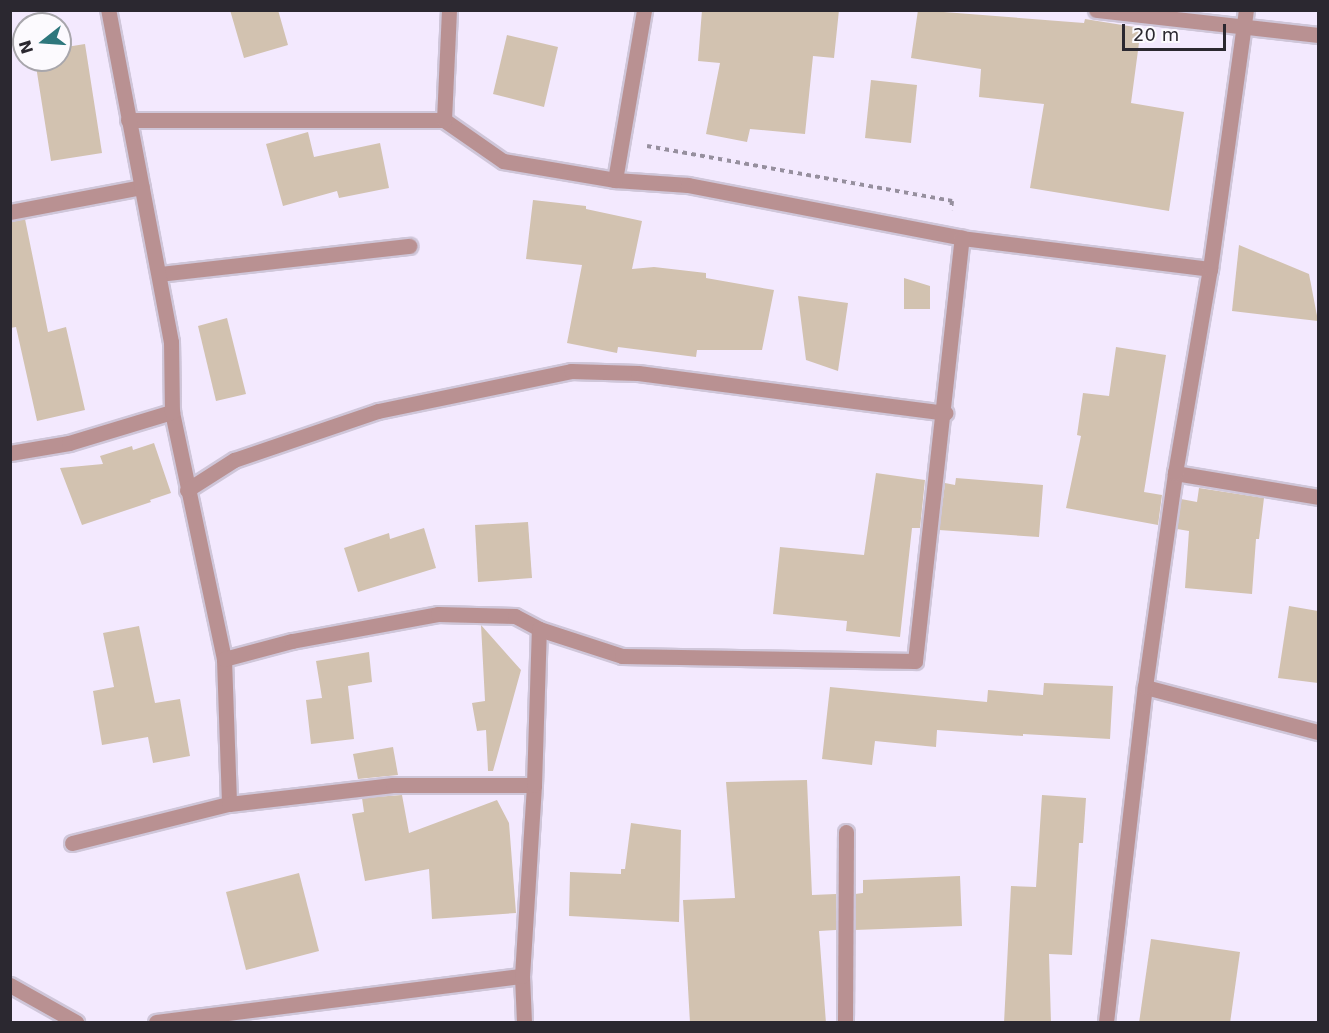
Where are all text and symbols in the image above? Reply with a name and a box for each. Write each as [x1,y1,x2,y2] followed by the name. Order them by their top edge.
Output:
[12,12,72,72] north arrow
[1125,12,1228,50] scale bar
[1133,24,1179,45] text: 20 m
[15,38,37,56] text: N

